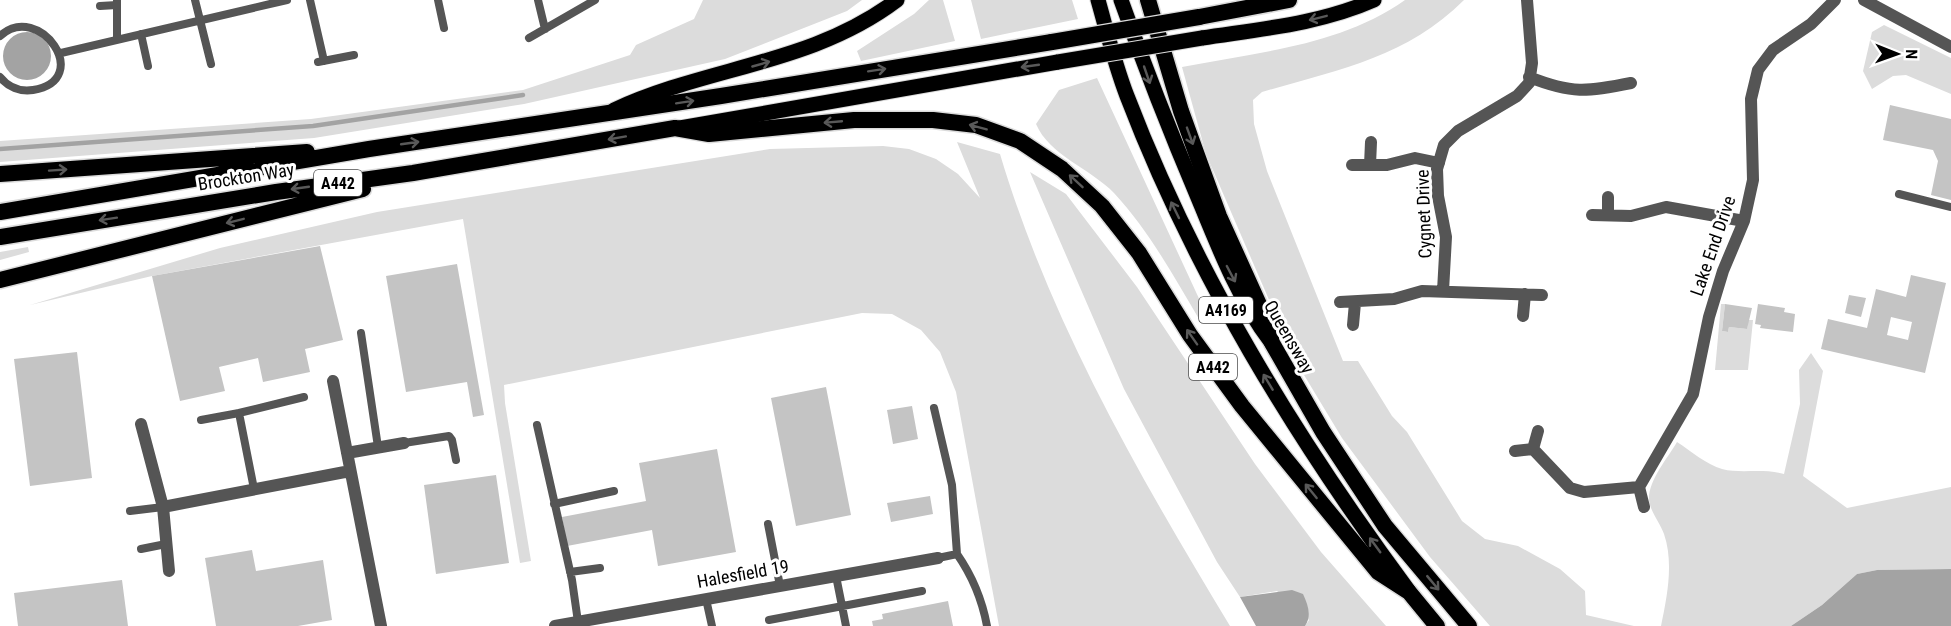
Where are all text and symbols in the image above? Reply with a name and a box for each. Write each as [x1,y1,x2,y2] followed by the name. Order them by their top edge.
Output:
[1309,13,1328,25] one-way arrow
[1867,24,1927,84] north arrow
[1902,49,1921,59] text: N
[751,58,770,69] one-way arrow
[1021,61,1041,72] one-way arrow
[867,65,886,76] one-way arrow
[1143,65,1154,84] one-way arrow
[674,96,694,107] one-way arrow
[823,117,843,128] one-way arrow
[969,121,988,132] one-way arrow
[1185,126,1196,145] one-way arrow
[608,133,628,144] one-way arrow
[399,138,419,149] one-way arrow
[196,158,296,194] street label: Brockton Way
[48,164,68,175] one-way arrow
[1411,169,1436,259] street label: Cygnet Drive
[314,170,362,196] road number: A442
[1068,174,1083,188] one-way arrow
[291,183,311,194] one-way arrow
[1686,193,1739,299] street label: Lake End Drive
[1169,202,1181,220] one-way arrow
[98,214,118,225] one-way arrow
[226,216,245,228] one-way arrow
[1226,264,1237,282] one-way arrow
[1260,296,1319,378] street label: Queensway
[1199,297,1253,323] road number: A4169
[1185,328,1198,345] one-way arrow
[1189,354,1237,380] road number: A442
[1262,374,1274,391] one-way arrow
[1305,483,1318,499] one-way arrow
[1368,538,1381,554] one-way arrow
[695,555,790,592] street label: Halesfield 19
[1426,575,1440,590] one-way arrow

